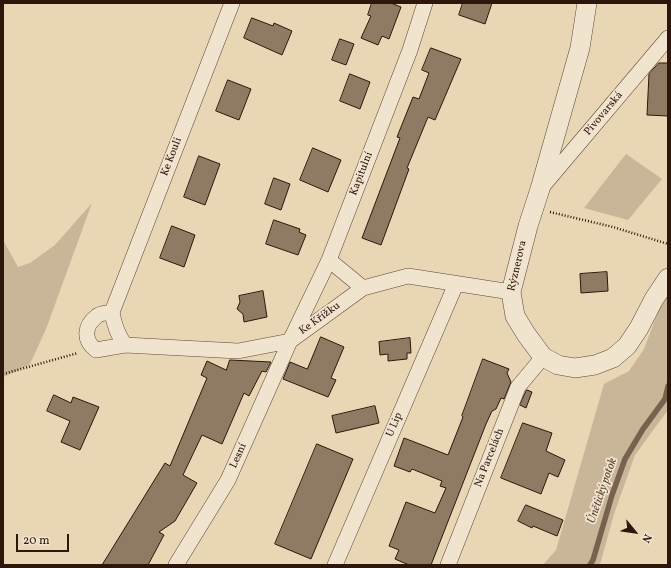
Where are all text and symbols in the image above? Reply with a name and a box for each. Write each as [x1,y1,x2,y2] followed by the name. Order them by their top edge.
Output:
[582,89,626,139] street label: Pivovarská
[159,136,185,178] street label: Ke Kouli
[348,150,376,198] street label: Kapitulní
[506,239,530,293] street label: Rýznerova
[297,300,343,338] street label: Ke Křížku
[384,411,406,439] street label: U Lip
[472,427,508,489] street label: Na Parcelách
[228,441,250,471] street label: Lesní
[585,456,621,526] water label: Únětický potok
[615,512,655,552] north arrow
[18,526,71,552] scale bar
[637,531,654,545] text: N
[23,533,50,549] text: 20 m

